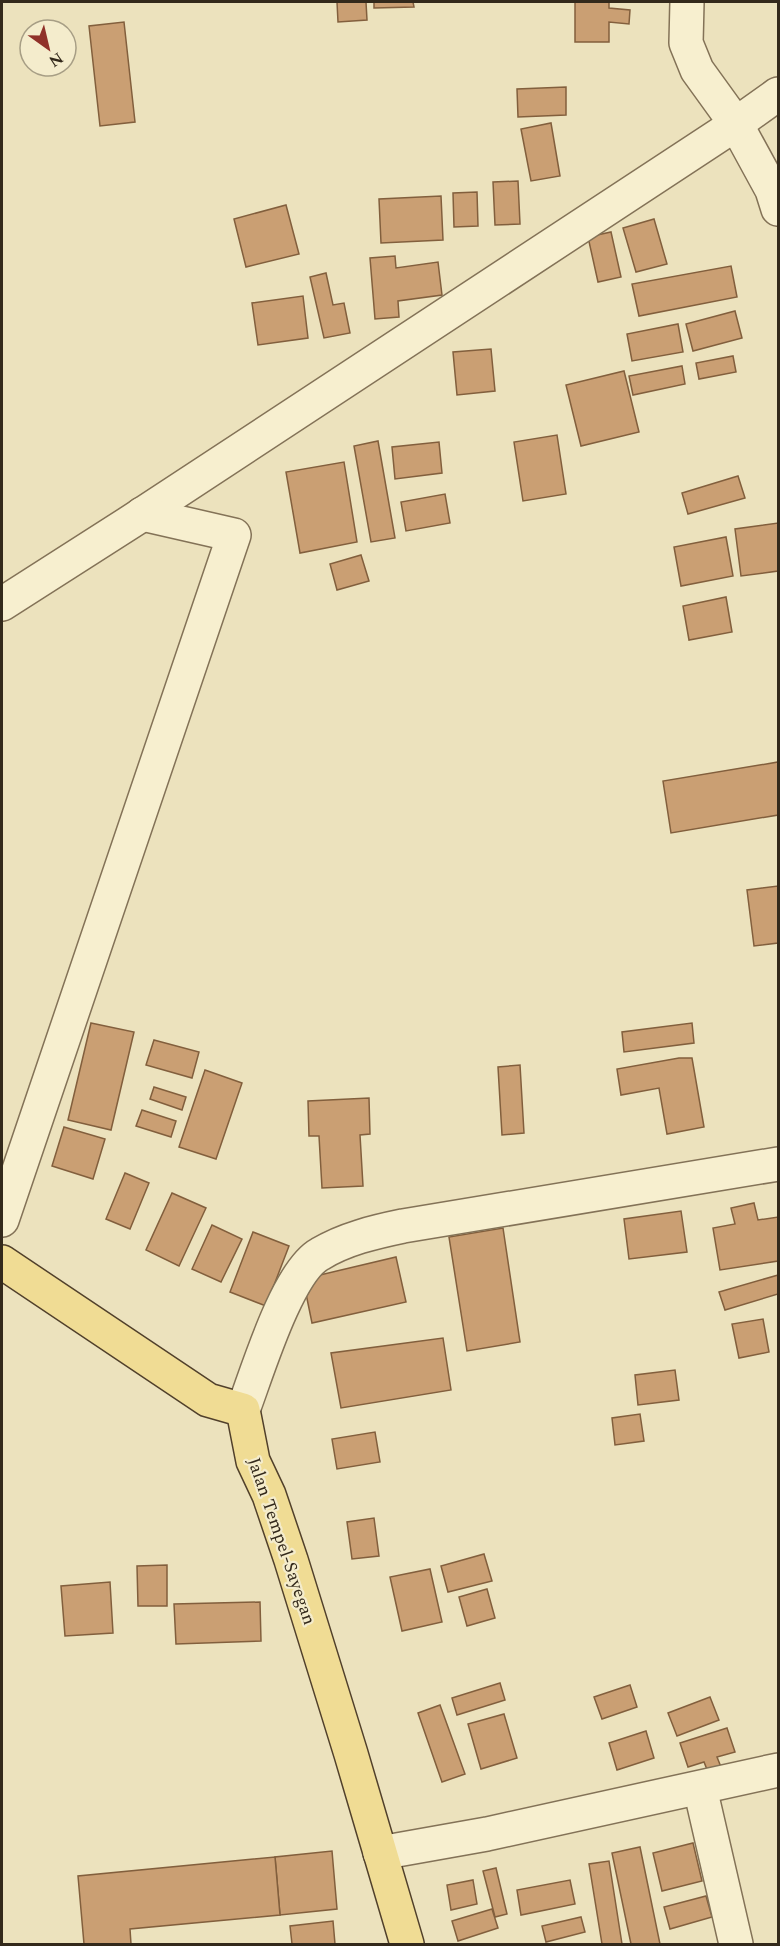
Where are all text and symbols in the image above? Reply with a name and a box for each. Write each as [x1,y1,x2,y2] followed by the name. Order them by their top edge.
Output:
[18,18,78,78] north arrow
[44,46,68,73] text: N
[240,1454,323,1629] street label: Jalan Tempel-Sayegan

